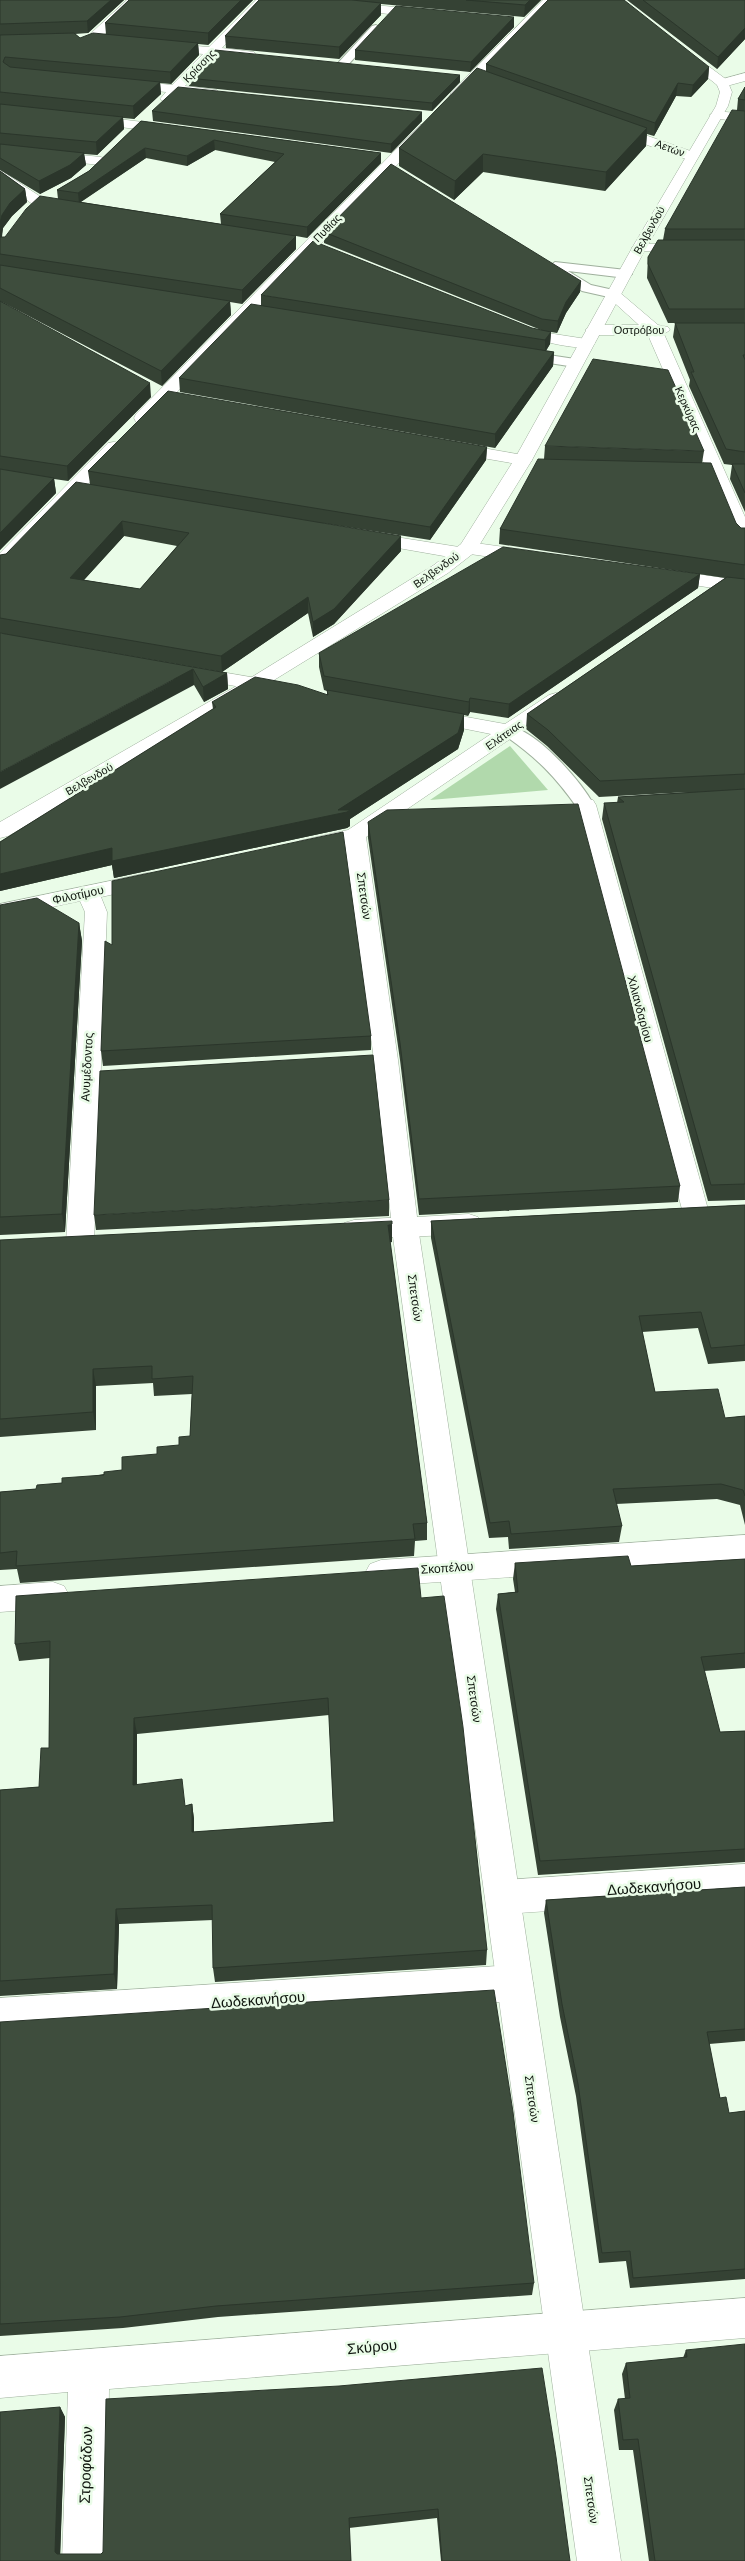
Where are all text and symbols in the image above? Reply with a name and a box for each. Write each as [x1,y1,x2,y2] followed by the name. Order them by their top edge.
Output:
[180,47,218,85] street label: Κρίσσης
[654,137,687,159] street label: Αετών
[631,204,667,256] street label: Βελβενδού
[311,212,343,244] street label: Πυθίας
[614,324,664,336] street label: Οστρόβου
[673,385,703,433] street label: Κερκύρας
[411,550,461,590] street label: Βελβενδού
[483,718,525,752] street label: Ελάτειας
[63,761,115,797] street label: Βελβενδού
[354,871,374,921] street label: Σπετσών
[51,883,105,907] street label: Φιλοτίμου
[624,974,656,1044] street label: Χιλιανδαρίου
[78,1032,96,1102] street label: Ανυμέδοντος
[405,1273,425,1323] street label: Σπετσών
[420,1559,474,1577] street label: Σκοπέλου
[464,1674,484,1724] street label: Σπετσών
[606,1875,702,1898] street label: Δωδεκανήσου
[210,1988,306,2011] street label: Δωδεκανήσου
[522,2074,542,2124] street label: Σπετσών
[346,2336,398,2357] street label: Σκύρου
[76,2426,95,2504] street label: Στροφάδων
[581,2475,601,2525] street label: Σπετσών

